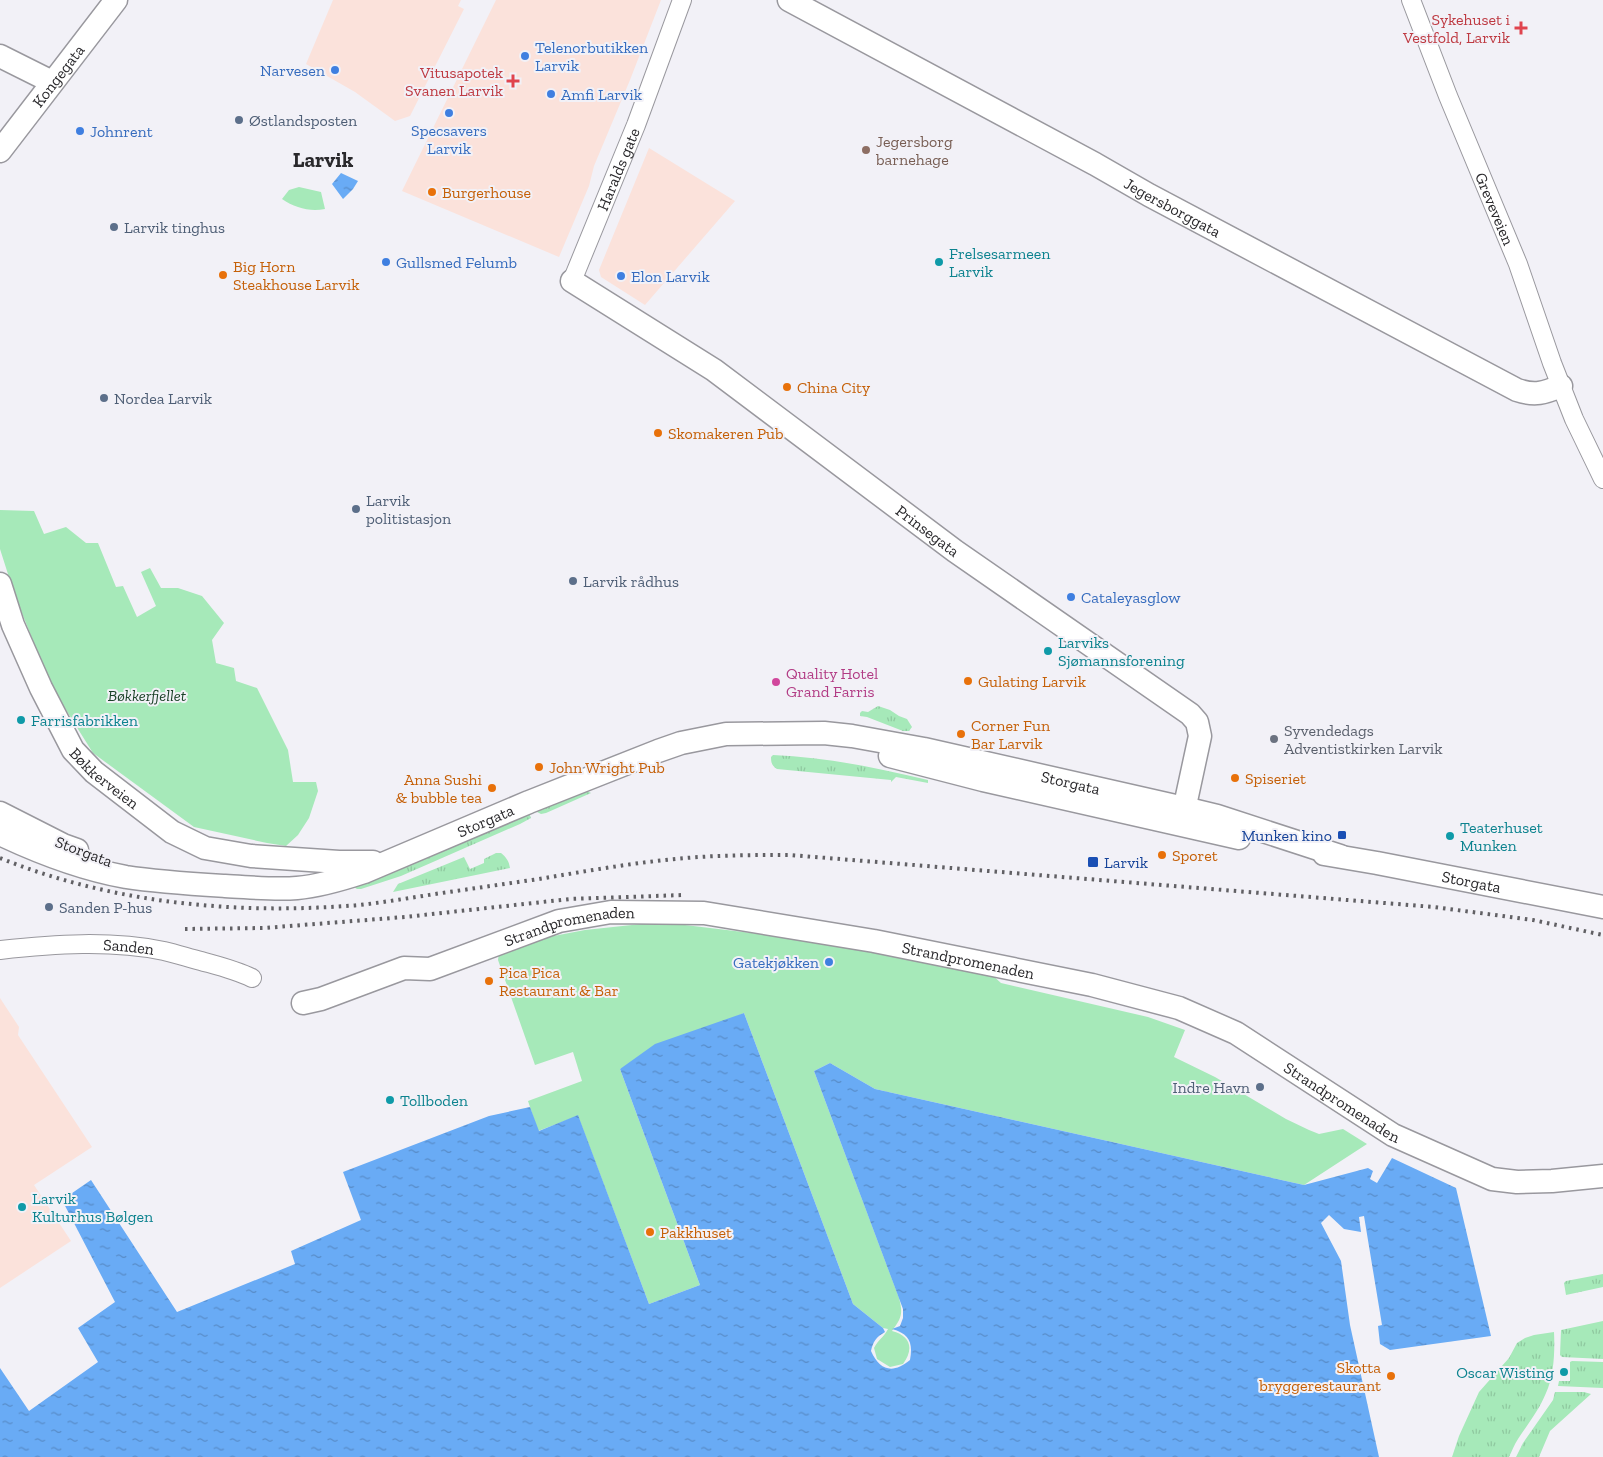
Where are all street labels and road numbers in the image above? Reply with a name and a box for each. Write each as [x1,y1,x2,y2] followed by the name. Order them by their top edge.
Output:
[28,41,88,111] street label: Kongegata
[593,125,644,213] street label: Haralds gate
[1471,170,1518,249] street label: Greveveien
[1121,174,1224,241] street label: Jegersborggata
[892,501,963,561] street label: Prinsegata
[66,744,143,814] street label: Bøkkerveien
[1039,767,1102,799] street label: Storgata
[455,800,517,841] street label: Storgata
[53,832,115,871] street label: Storgata
[1440,867,1503,897] street label: Storgata
[502,903,636,951] street label: Strandpromenaden
[103,935,156,959] street label: Sanden
[900,938,1037,983] street label: Strandpromenaden
[1280,1058,1403,1147] street label: Strandpromenaden

